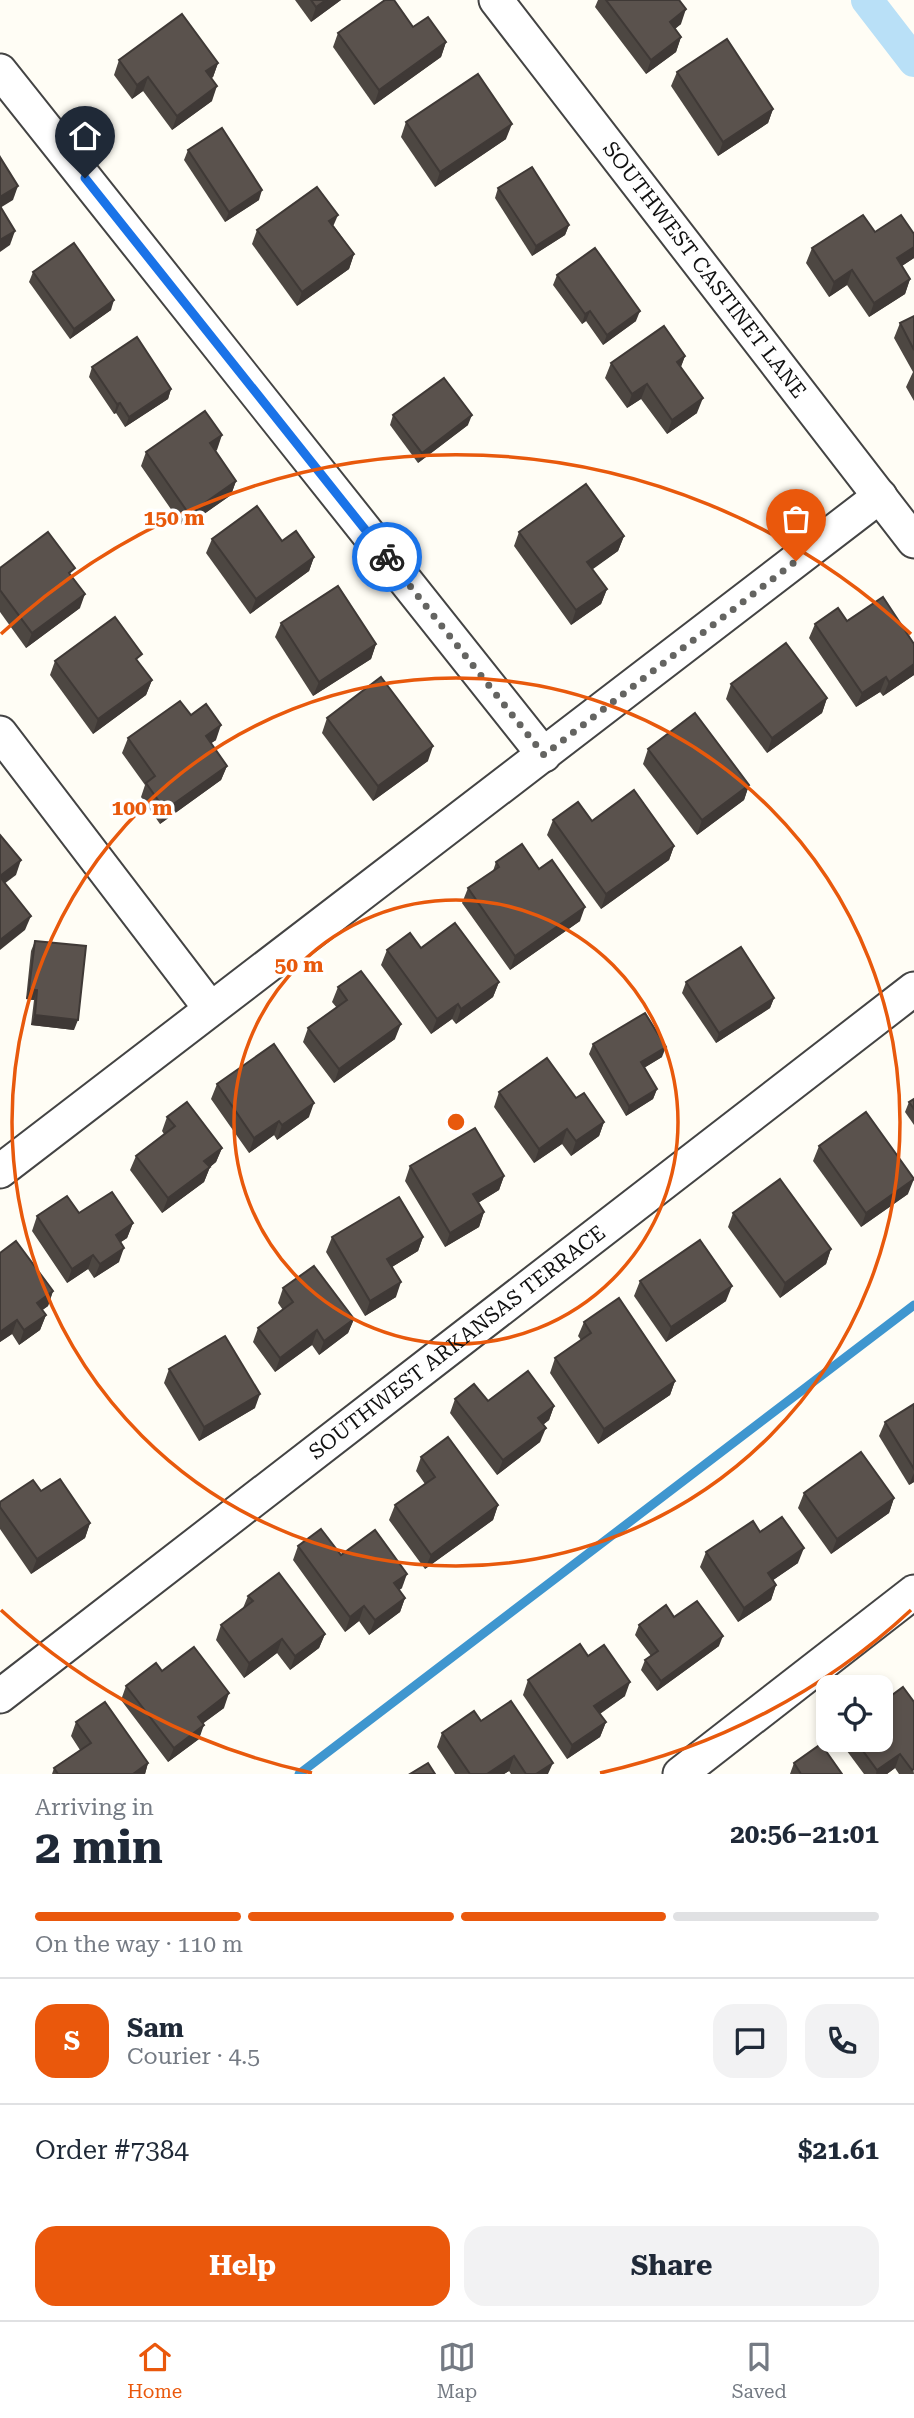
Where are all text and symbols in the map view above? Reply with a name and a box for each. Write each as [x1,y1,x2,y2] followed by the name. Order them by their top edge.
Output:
[55,106,115,178] pin
[66,117,104,155] icon: home
[598,137,811,403] street label: SOUTHWEST CASTINET LANE
[766,489,826,561] pin
[777,500,815,538] icon: bag
[144,506,204,530] text: 150 m
[352,522,422,592] courier
[368,538,406,576] icon: bike
[112,796,172,820] text: 100 m
[274,953,324,977] text: 50 m
[444,1110,468,1134] centre of rings
[304,1220,610,1464] street label: SOUTHWEST ARKANSAS TERRACE
[816,1675,893,1752] map controls
[816,1675,893,1752] button: locate
[35,1794,154,1821] text: Arriving in
[730,1819,879,1849] text: 20:56–21:01
[35,1820,163,1874] text: 2 min
[35,1931,243,1958] text: On the way · 110 m
[713,2004,787,2078] button: chat
[805,2004,879,2078] button: phone
[127,2013,184,2043] text: Sam
[64,2026,80,2056] text: S
[127,2043,260,2070] text: Courier · 4.5
[35,2135,189,2165] text: Order #7384
[798,2135,879,2165] text: $21.61
[35,2226,450,2306] button: Help
[464,2226,879,2306] button: Share
[127,2338,182,2403] tab: Home
[437,2338,477,2403] tab: Map
[732,2338,787,2403] tab: Saved

